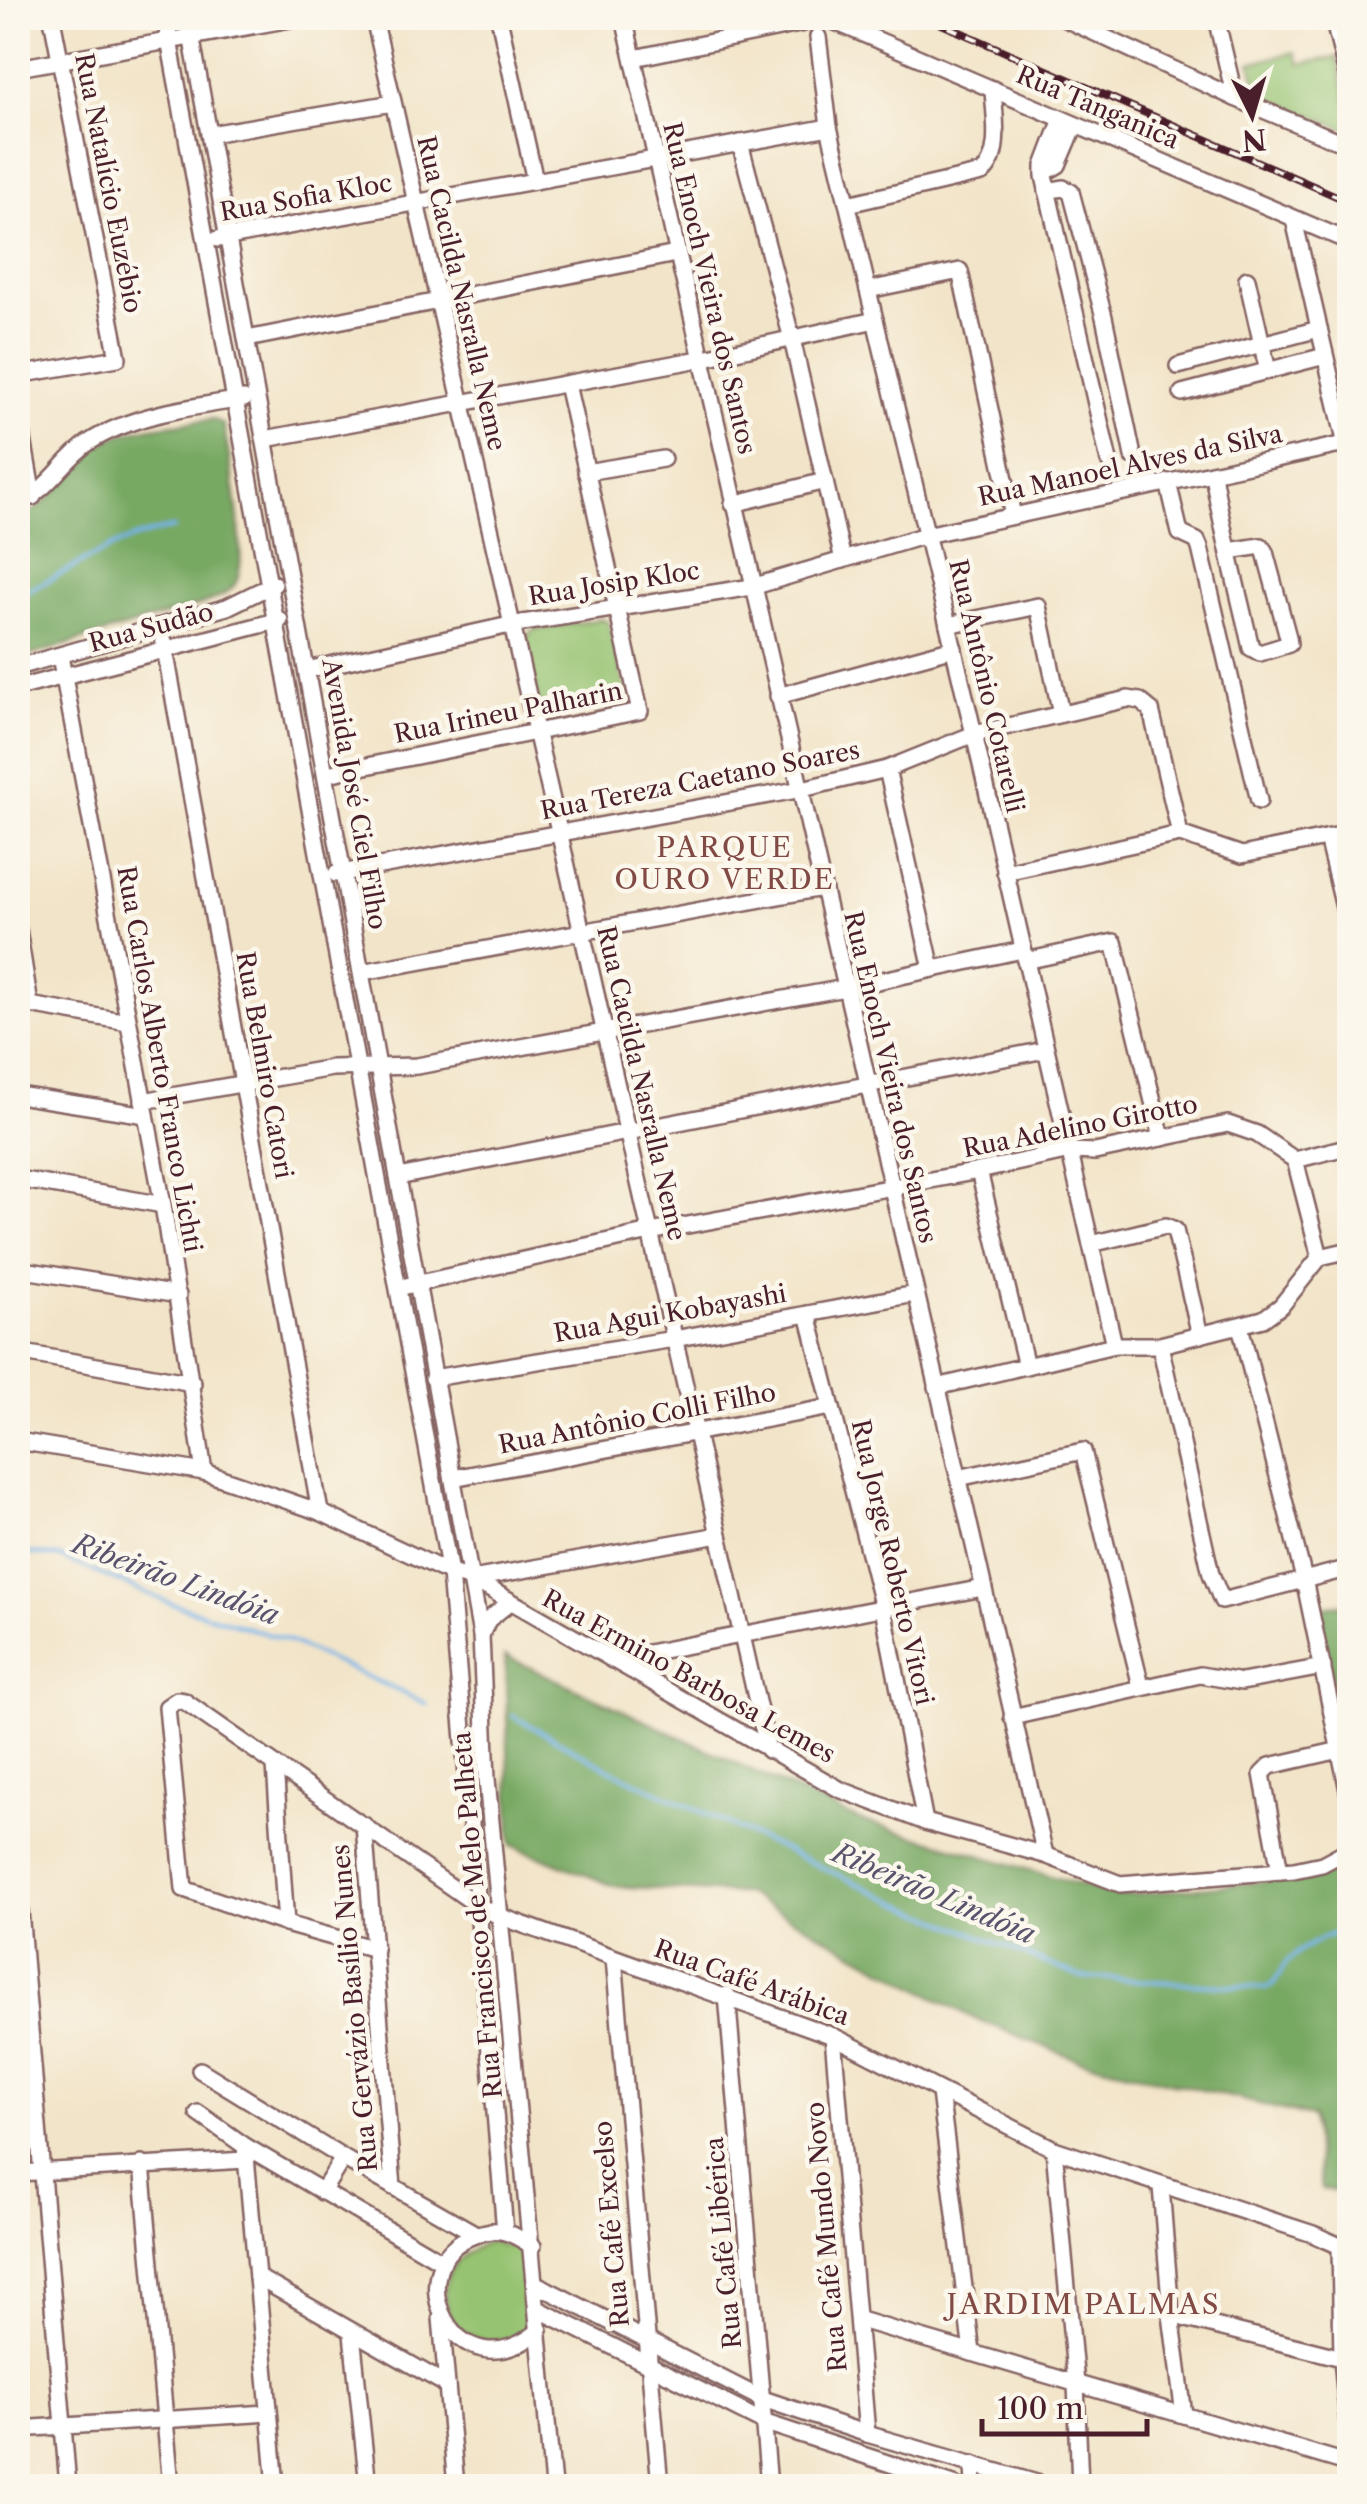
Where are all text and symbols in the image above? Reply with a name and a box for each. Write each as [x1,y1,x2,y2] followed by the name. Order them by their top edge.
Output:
[68,51,149,316] street label: Rua Natalício Euzébio
[1012,59,1185,156] street label: Rua Tanganica
[1202,65,1302,165] north arrow
[656,119,763,457] street label: Rua Enoch Vieira dos Santos
[1241,122,1268,158] text: N
[410,133,513,453] street label: Rua Cacilda Nasralla Neme
[218,167,395,228] street label: Rua Sofia Kloc
[975,418,1286,513] street label: Rua Manoel Alves da Silva
[526,555,702,612] street label: Rua Josip Kloc
[942,556,1031,816] street label: Rua Antônio Cotarelli
[86,596,217,659] street label: Rua Sudão
[315,655,394,932] street label: Avenida José Ciel Filho
[391,675,625,750] street label: Rua Irineu Palharin
[538,734,862,827] street label: Rua Tereza Caetano Soares
[614,830,836,896] district label: PARQUE OURO VERDE
[110,864,209,1255] street label: Rua Carlos Alberto Franco Lichti
[837,908,944,1246] street label: Rua Enoch Vieira dos Santos
[590,923,693,1243] street label: Rua Cacilda Nasralla Neme
[229,949,300,1181] street label: Rua Belmiro Catori
[960,1089,1200,1164] street label: Rua Adelino Girotto
[551,1278,789,1349] street label: Rua Agui Kobayashi
[496,1376,778,1461] street label: Rua Antônio Colli Filho
[845,1416,941,1708] street label: Rua Jorge Roberto Vitori
[67,1525,284,1632] water label: Ribeirão Lindóia
[537,1583,841,1770] street label: Rua Ermino Barbosa Lemes
[446,1730,509,2100] street label: Rua Francisco de Melo Palheta
[826,1834,1041,1951] water label: Ribeirão Lindóia
[325,1843,384,2173] street label: Rua Gervázio Basílio Nunes
[650,1933,854,2032] street label: Rua Café Arábica
[799,2101,854,2373] street label: Rua Café Mundo Novo
[587,2120,636,2328] street label: Rua Café Excelso
[699,2135,748,2350] street label: Rua Café Libérica
[943,2287,1221,2321] district label: JARDIM PALMAS
[982,2374,1147,2436] scale bar
[997,2390,1084,2427] text: 100 m

